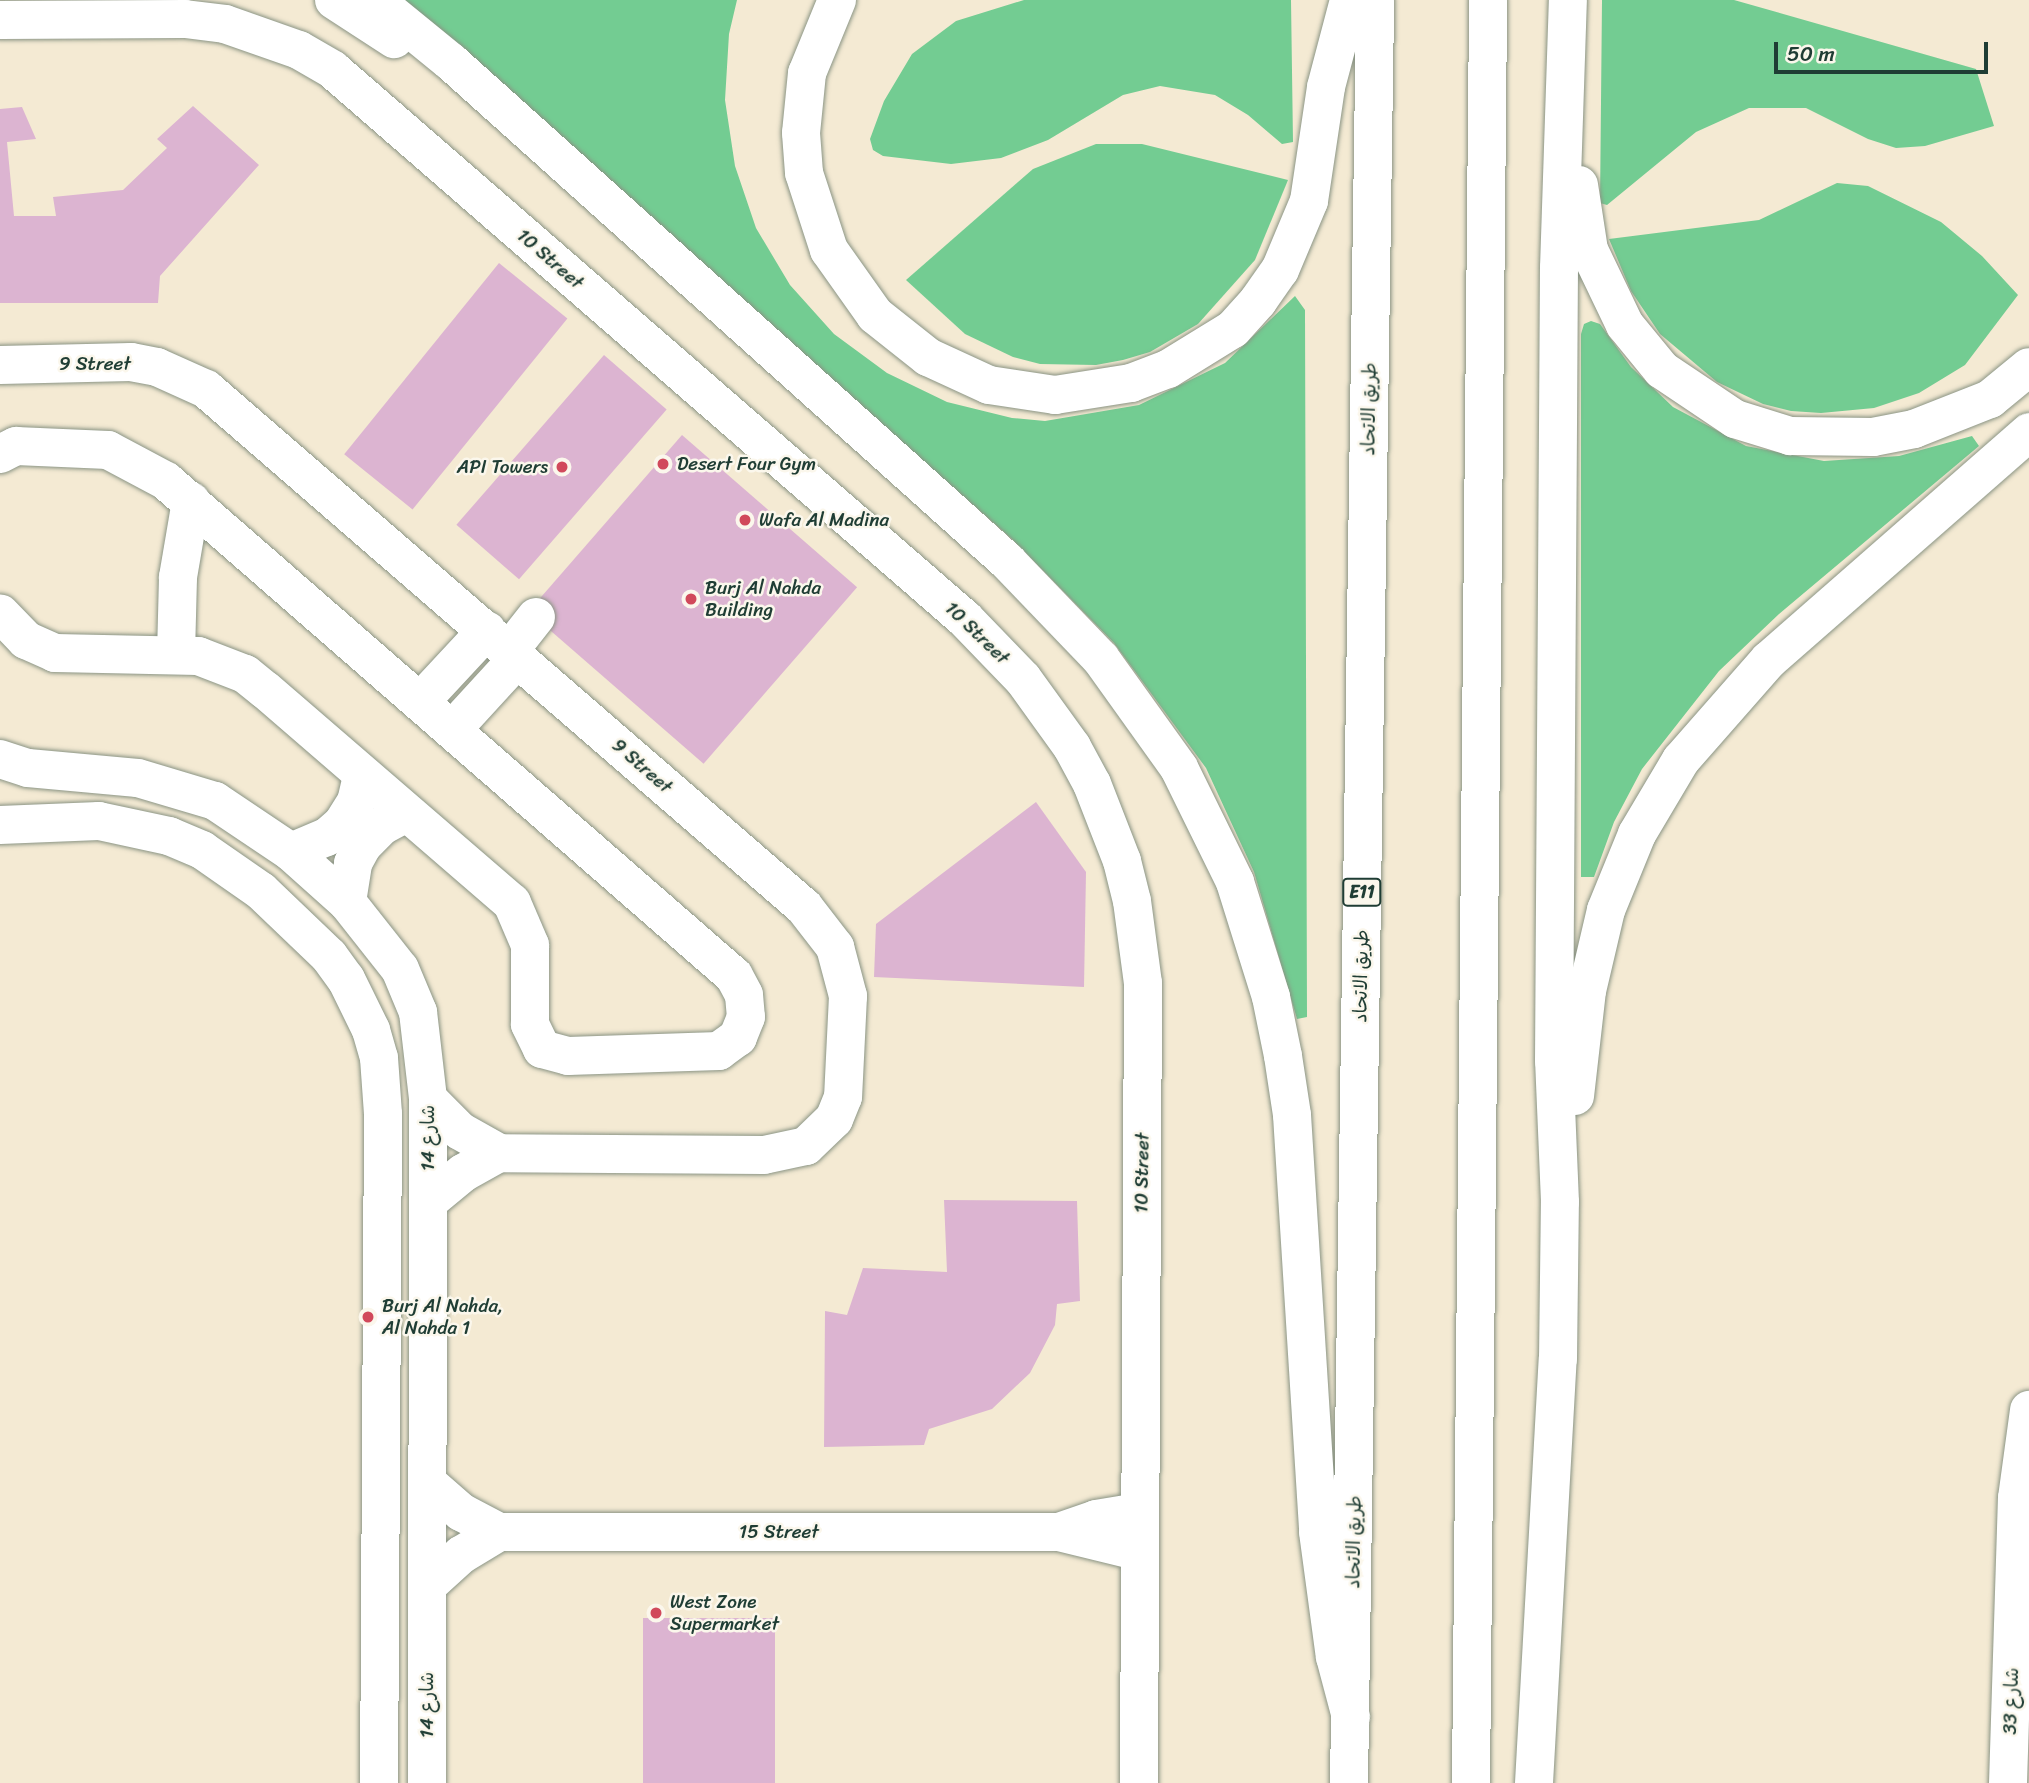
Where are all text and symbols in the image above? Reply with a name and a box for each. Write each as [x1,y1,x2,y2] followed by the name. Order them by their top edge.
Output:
[1777,28,1990,72] scale bar
[1787,35,1835,73] text: 50 m
[512,224,588,294] street label: 10 Street
[59,353,131,375] street label: 9 Street
[1357,362,1381,456] street label: طريق الاتحاد
[677,453,816,475] place label: Desert Four Gym
[456,456,548,478] place label: API Towers
[655,456,671,472] marker: Desert Four Gym
[554,459,570,475] marker: API Towers
[759,509,889,531] place label: Wafa Al Madina
[737,512,753,528] marker: Wafa Al Madina
[705,577,821,621] place label: Burj Al Nahda Building
[683,591,699,607] marker: Burj Al Nahda Building
[940,597,1014,669] street label: 10 Street
[607,734,677,798] street label: 9 Street
[1341,878,1383,906] road number: E11
[1349,929,1373,1023] street label: طريق الاتحاد
[417,1105,439,1171] street label: شارع 14
[1130,1133,1154,1213] street label: 10 Street
[382,1295,503,1339] place label: Burj Al Nahda, Al Nahda 1
[360,1309,376,1325] marker: Burj Al Nahda, Al Nahda 1
[1342,1495,1366,1589] street label: طريق الاتحاد
[739,1521,819,1543] street label: 15 Street
[670,1591,779,1635] place label: West Zone Supermarket
[648,1605,664,1621] marker: West Zone Supermarket
[1998,1667,2024,1735] street label: شارع 33
[416,1672,438,1738] street label: شارع 14

